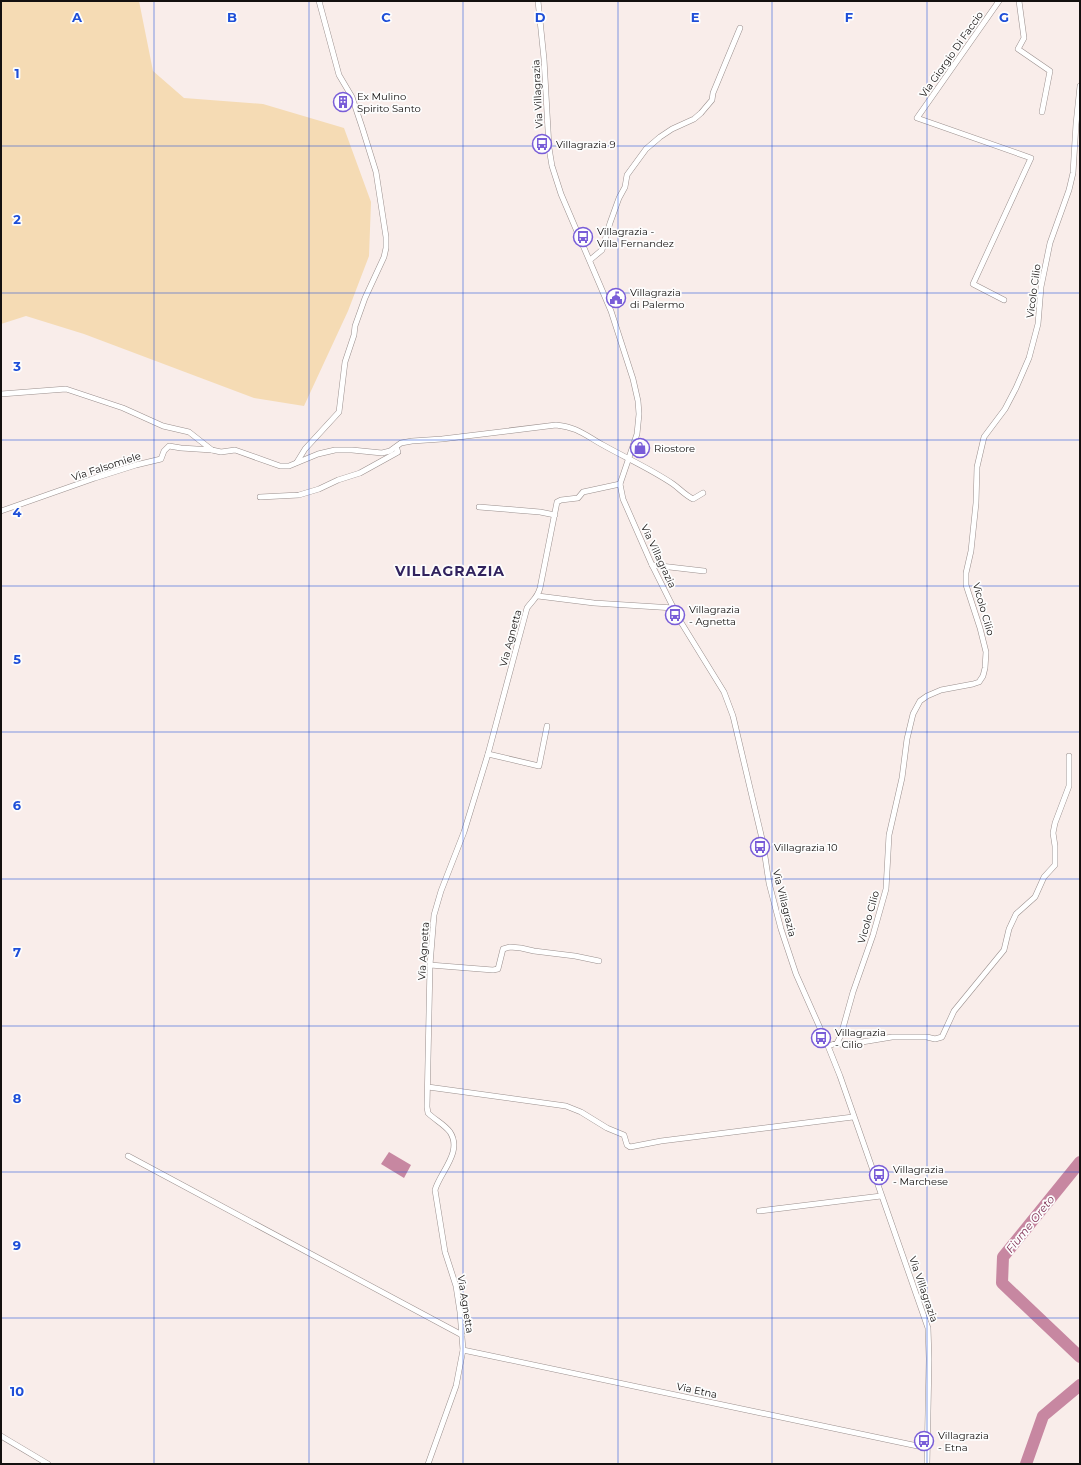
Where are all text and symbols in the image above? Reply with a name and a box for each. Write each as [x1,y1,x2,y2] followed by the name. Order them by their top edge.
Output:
[71,9,83,25] text: A
[227,9,237,25] text: B
[381,9,391,25] text: C
[535,9,546,25] text: D
[691,9,700,25] text: E
[845,9,853,25] text: F
[917,9,986,100] street label: Via Giorgio Di Faccio
[999,9,1009,25] text: G
[529,59,546,129] street label: Via Villagrazia
[14,65,20,81] text: 1
[357,90,421,115] place label: Ex Mulino Spirito Santo
[332,91,354,113] building icon: Ex Mulino Spirito Santo
[531,133,553,155] bus stop icon: Villagrazia 9
[556,138,616,151] place label: Villagrazia 9
[13,211,21,227] text: 2
[597,225,674,250] place label: Villagrazia - Villa Fernandez
[572,226,594,248] bus stop icon: Villagrazia - Villa Fernandez
[1023,263,1044,319] street label: Vicolo Cilio
[630,286,685,311] place label: Villagrazia di Palermo
[605,287,627,309] public building icon: Villagrazia di Palermo
[12,358,21,374] text: 3
[629,437,651,459] shop icon: Riostore
[654,442,695,455] place label: Riostore
[70,449,142,484] street label: Via Falsomiele
[13,504,22,520] text: 4
[638,522,679,590] street label: Via Villagrazia
[394,562,505,580] district label: VILLAGRAZIA
[970,581,997,637] street label: Vicolo Cilio
[689,603,740,628] place label: Villagrazia - Agnetta
[664,604,686,626] bus stop icon: Villagrazia - Agnetta
[497,608,524,668] street label: Via Agnetta
[13,651,21,667] text: 5
[13,797,22,813] text: 6
[749,836,771,858] bus stop icon: Villagrazia 10
[774,841,838,854] place label: Villagrazia 10
[770,868,799,938] street label: Via Villagrazia
[855,889,882,945] street label: Vicolo Cilio
[415,921,432,981] street label: Via Agnetta
[13,944,21,960] text: 7
[835,1026,886,1051] place label: Villagrazia - Cilio
[810,1027,832,1049] bus stop icon: Villagrazia - Cilio
[13,1090,22,1106] text: 8
[893,1163,948,1188] place label: Villagrazia - Marchese
[868,1164,890,1186] bus stop icon: Villagrazia - Marchese
[1003,1192,1057,1256] water label: Fiume Oreto
[13,1237,21,1253] text: 9
[906,1255,941,1324] street label: Via Villagrazia
[455,1274,476,1334] street label: Via Agnetta
[675,1380,718,1401] street label: Via Etna
[10,1383,24,1399] text: 10
[938,1429,989,1454] place label: Villagrazia - Etna
[913,1430,935,1452] bus stop icon: Villagrazia - Etna

